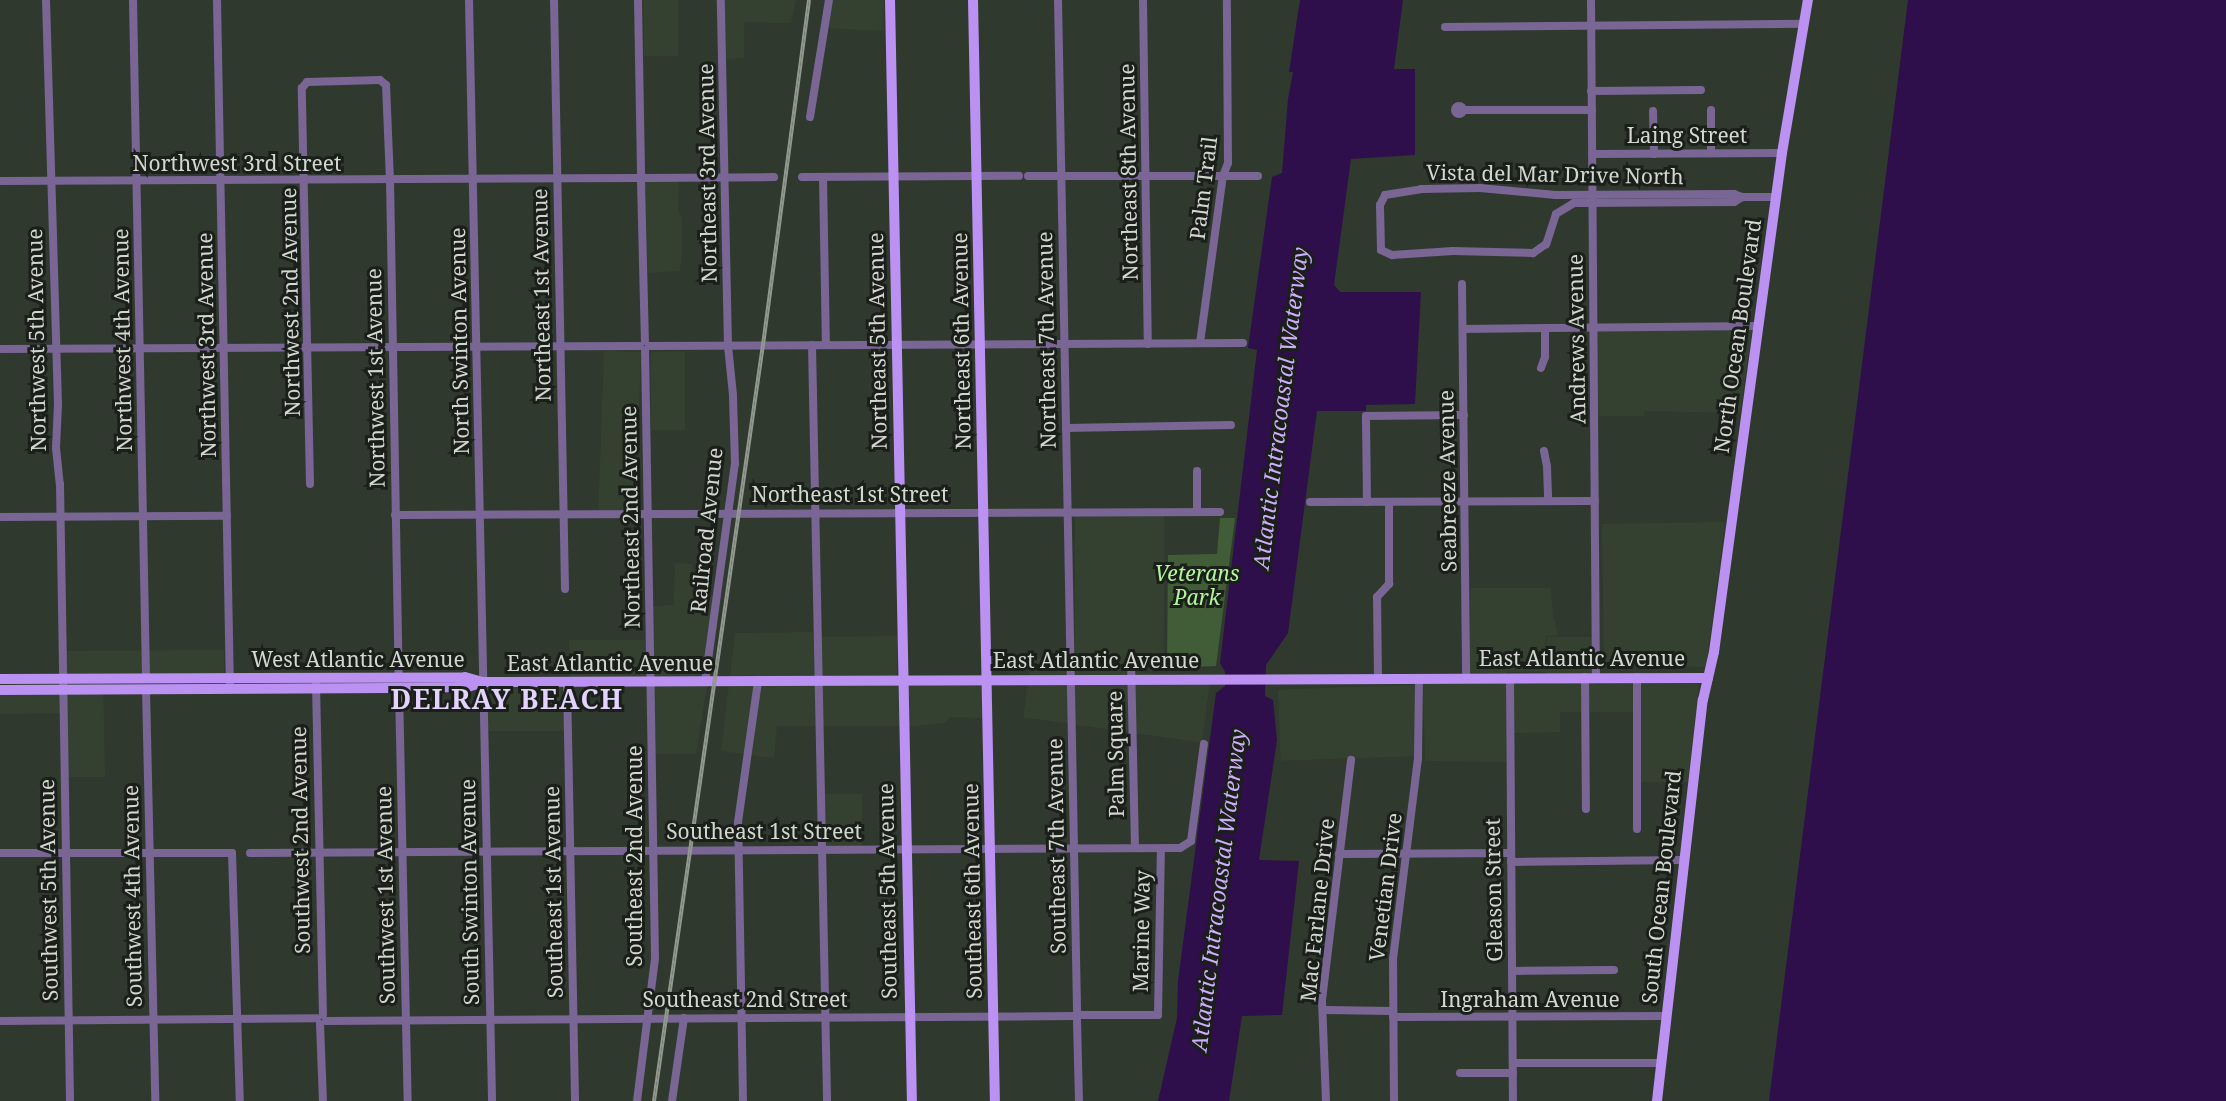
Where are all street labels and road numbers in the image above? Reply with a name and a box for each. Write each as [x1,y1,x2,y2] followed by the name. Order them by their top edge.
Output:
[692,63,722,283] street label: Northeast 3rd Avenue
[1114,63,1142,281] street label: Northeast 8th Avenue
[1627,122,1747,148] street label: Laing Street
[1184,135,1222,241] street label: Palm Trail
[133,150,341,176] street label: Northwest 3rd Street
[1426,159,1684,189] street label: Vista del Mar Drive North
[275,187,305,417] street label: Northwest 2nd Avenue
[527,188,555,402] street label: Northeast 1st Avenue
[1708,217,1766,455] street label: North Ocean Boulevard
[444,227,474,455] street label: North Swinton Avenue
[21,228,51,452] street label: Northwest 5th Avenue
[107,228,137,452] street label: Northwest 4th Avenue
[1032,231,1060,449] street label: Northeast 7th Avenue
[191,232,221,458] street label: Northwest 3rd Avenue
[863,232,891,450] street label: Northeast 5th Avenue
[947,232,975,450] street label: Northeast 6th Avenue
[1562,254,1590,424] street label: Andrews Avenue
[360,268,390,488] street label: Northwest 1st Avenue
[1433,390,1461,572] street label: Seabreeze Avenue
[615,405,645,629] street label: Northeast 2nd Avenue
[685,446,727,614] street label: Railroad Avenue
[752,481,948,507] street label: Northeast 1st Street
[1479,645,1685,671] street label: East Atlantic Avenue
[251,646,465,672] street label: West Atlantic Avenue
[993,647,1199,673] street label: East Atlantic Avenue
[507,650,713,676] street label: East Atlantic Avenue
[1101,690,1129,818] street label: Palm Square
[285,726,315,954] street label: Southwest 2nd Avenue
[1042,738,1070,954] street label: Southeast 7th Avenue
[621,745,647,967] street label: Southeast 2nd Avenue
[1636,769,1686,1005] street label: South Ocean Boulevard
[33,779,63,1001] street label: Southwest 5th Avenue
[454,779,484,1005] street label: South Swinton Avenue
[873,783,901,999] street label: Southeast 5th Avenue
[958,783,986,999] street label: Southeast 6th Avenue
[117,785,147,1007] street label: Southwest 4th Avenue
[370,786,400,1004] street label: Southwest 1st Avenue
[539,786,567,998] street label: Southeast 1st Avenue
[1363,811,1407,963] street label: Venetian Drive
[1295,817,1339,1003] street label: Mac Farlane Drive
[666,818,862,844] street label: Southeast 1st Street
[1479,818,1507,962] street label: Gleason Street
[1127,870,1155,992] street label: Marine Way
[642,986,848,1012] street label: Southeast 2nd Street
[1440,986,1620,1012] street label: Ingraham Avenue

